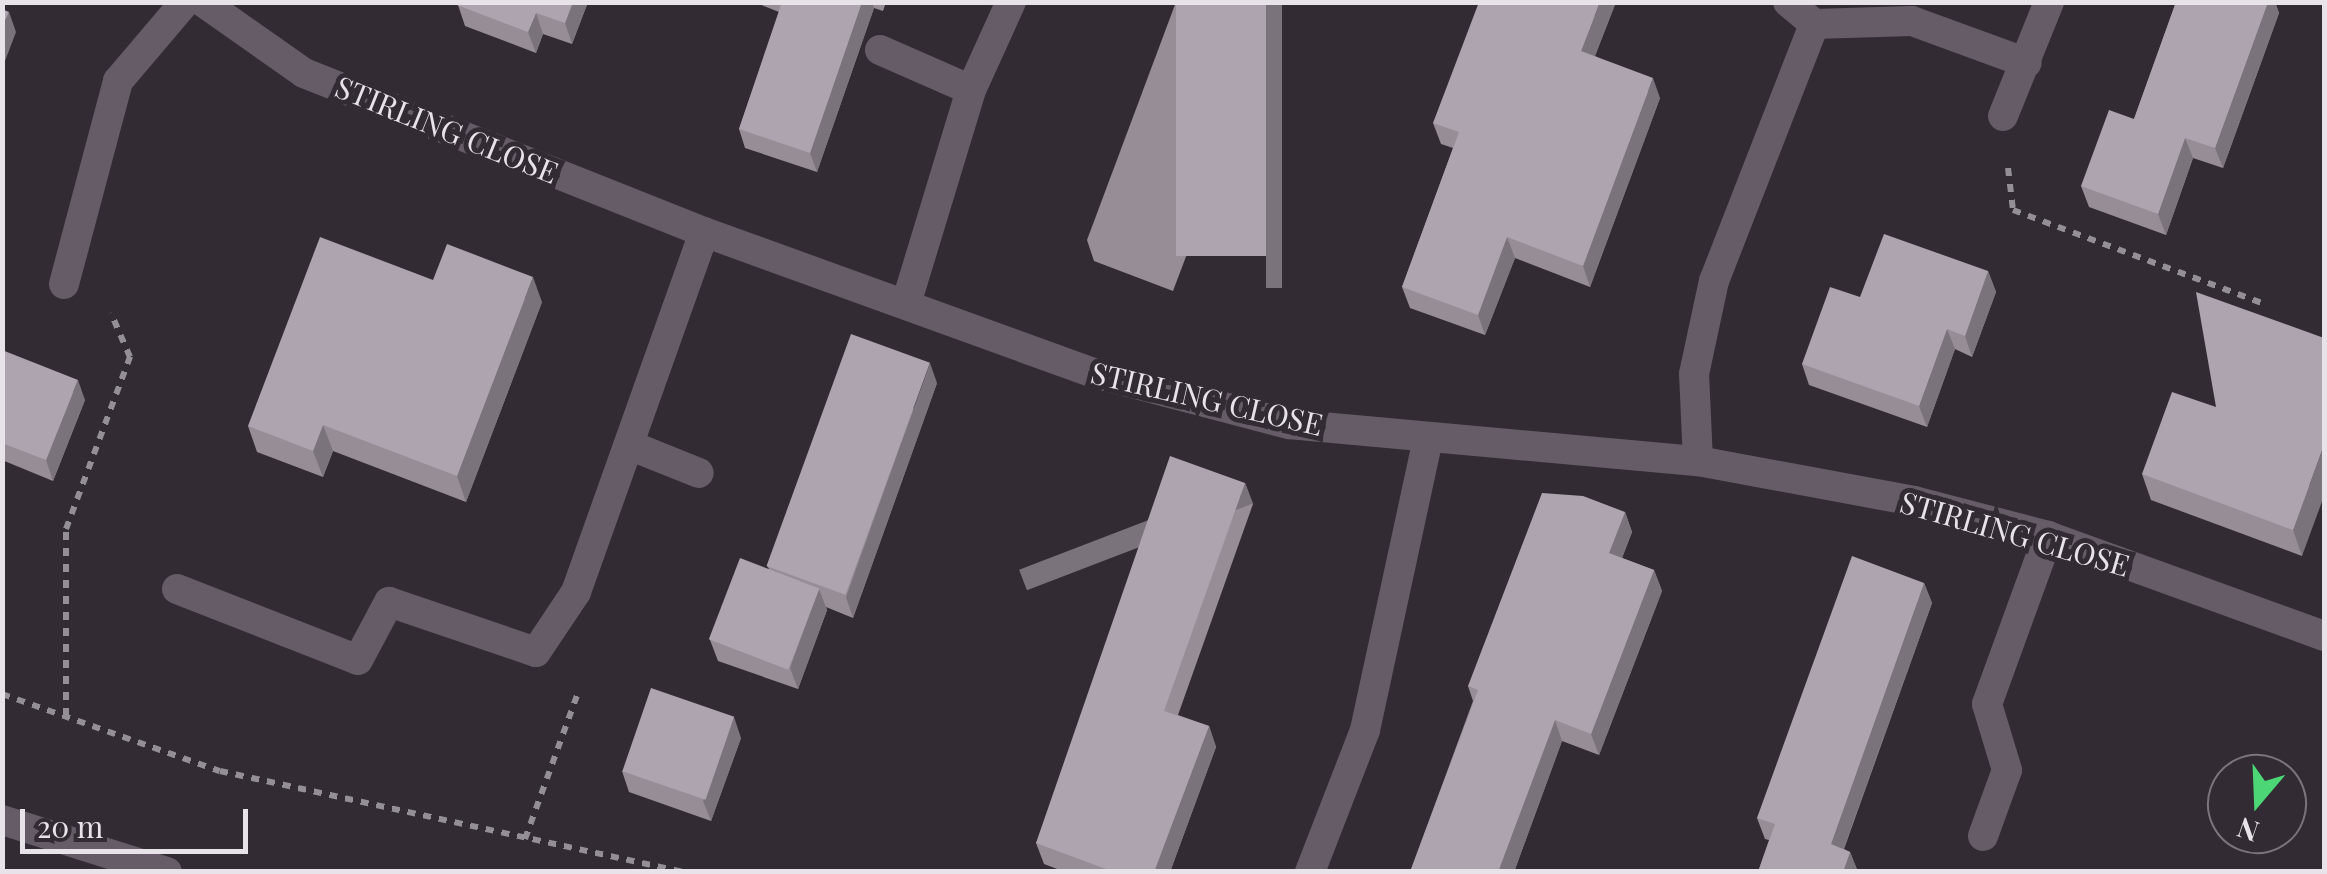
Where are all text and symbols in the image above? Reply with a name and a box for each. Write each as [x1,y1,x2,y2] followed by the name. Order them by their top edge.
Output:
[330,68,564,190] street label: STIRLING CLOSE
[1088,354,1326,442] street label: STIRLING CLOSE
[1896,483,2134,583] street label: STIRLING CLOSE
[2207,754,2307,854] north arrow
[25,789,252,851] scale bar
[37,806,103,846] text: 20 m
[2232,810,2263,852] text: N

